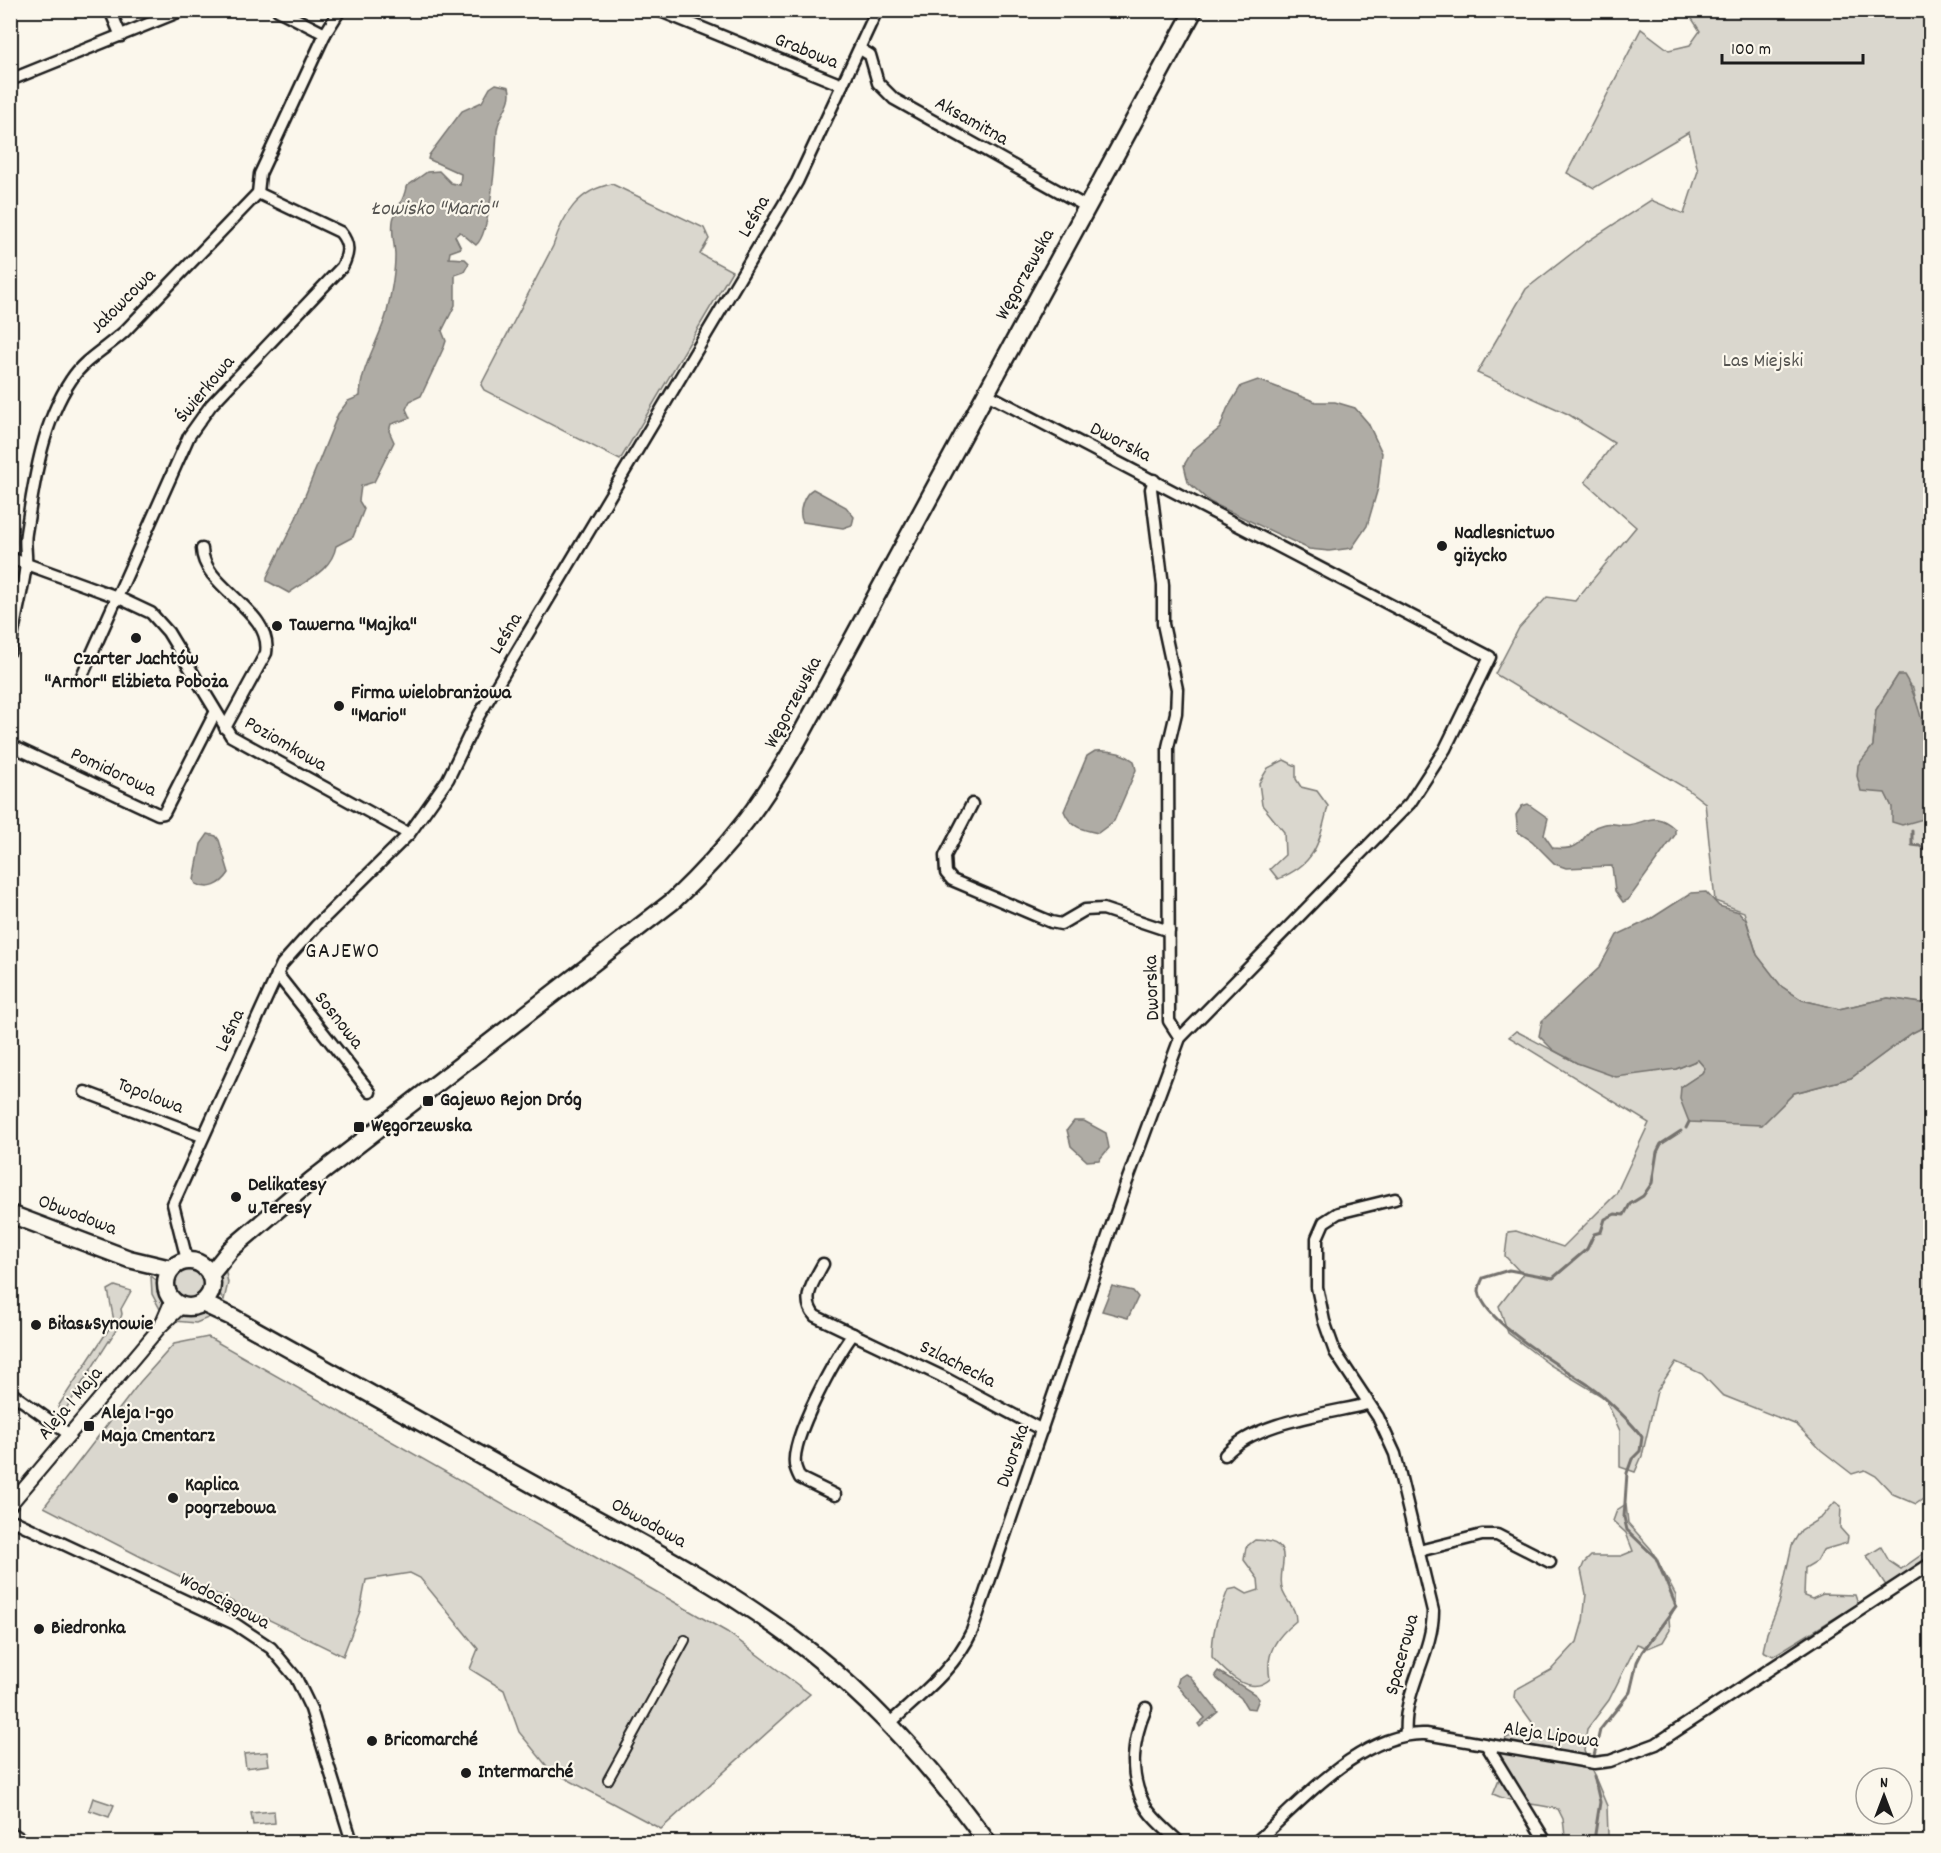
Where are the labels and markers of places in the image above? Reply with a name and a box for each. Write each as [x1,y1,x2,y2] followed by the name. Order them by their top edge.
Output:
[1454,520,1555,571] place label: Nadlesnictwo giżycko
[1435,539,1449,553] marker: Nadlesnictwo giżycko
[289,612,417,640] place label: Tawerna "Majka"
[270,619,284,633] marker: Tawerna "Majka"
[129,631,143,645] marker: Czarter Jachtów "Armor" Elżbieta Poboża
[44,646,228,697] place label: Czarter Jachtów "Armor" Elżbieta Poboża
[351,680,512,731] place label: Firma wielobranżowa "Mario"
[332,699,346,713] marker: Firma wielobranżowa "Mario"
[440,1087,582,1115] place label: Gajewo Rejon Dróg
[421,1094,435,1108] marker: Gajewo Rejon Dróg
[371,1113,472,1141] place label: Węgorzewska
[352,1120,366,1134] marker: Węgorzewska
[248,1172,327,1223] place label: Delikatesy u Teresy
[229,1190,243,1204] marker: Delikatesy u Teresy
[48,1311,153,1339] place label: Biłas&Synowie
[29,1318,43,1332] marker: Biłas&Synowie
[101,1400,215,1451] place label: Aleja 1-go Maja Cmentarz
[82,1419,96,1433] marker: Aleja 1-go Maja Cmentarz
[185,1472,276,1523] place label: Kaplica pogrzebowa
[166,1491,180,1505] marker: Kaplica pogrzebowa
[51,1615,126,1643] place label: Biedronka
[32,1622,46,1636] marker: Biedronka
[384,1727,478,1755] place label: Bricomarché
[365,1734,379,1748] marker: Bricomarché
[478,1759,574,1787] place label: Intermarché
[459,1766,473,1780] marker: Intermarché

